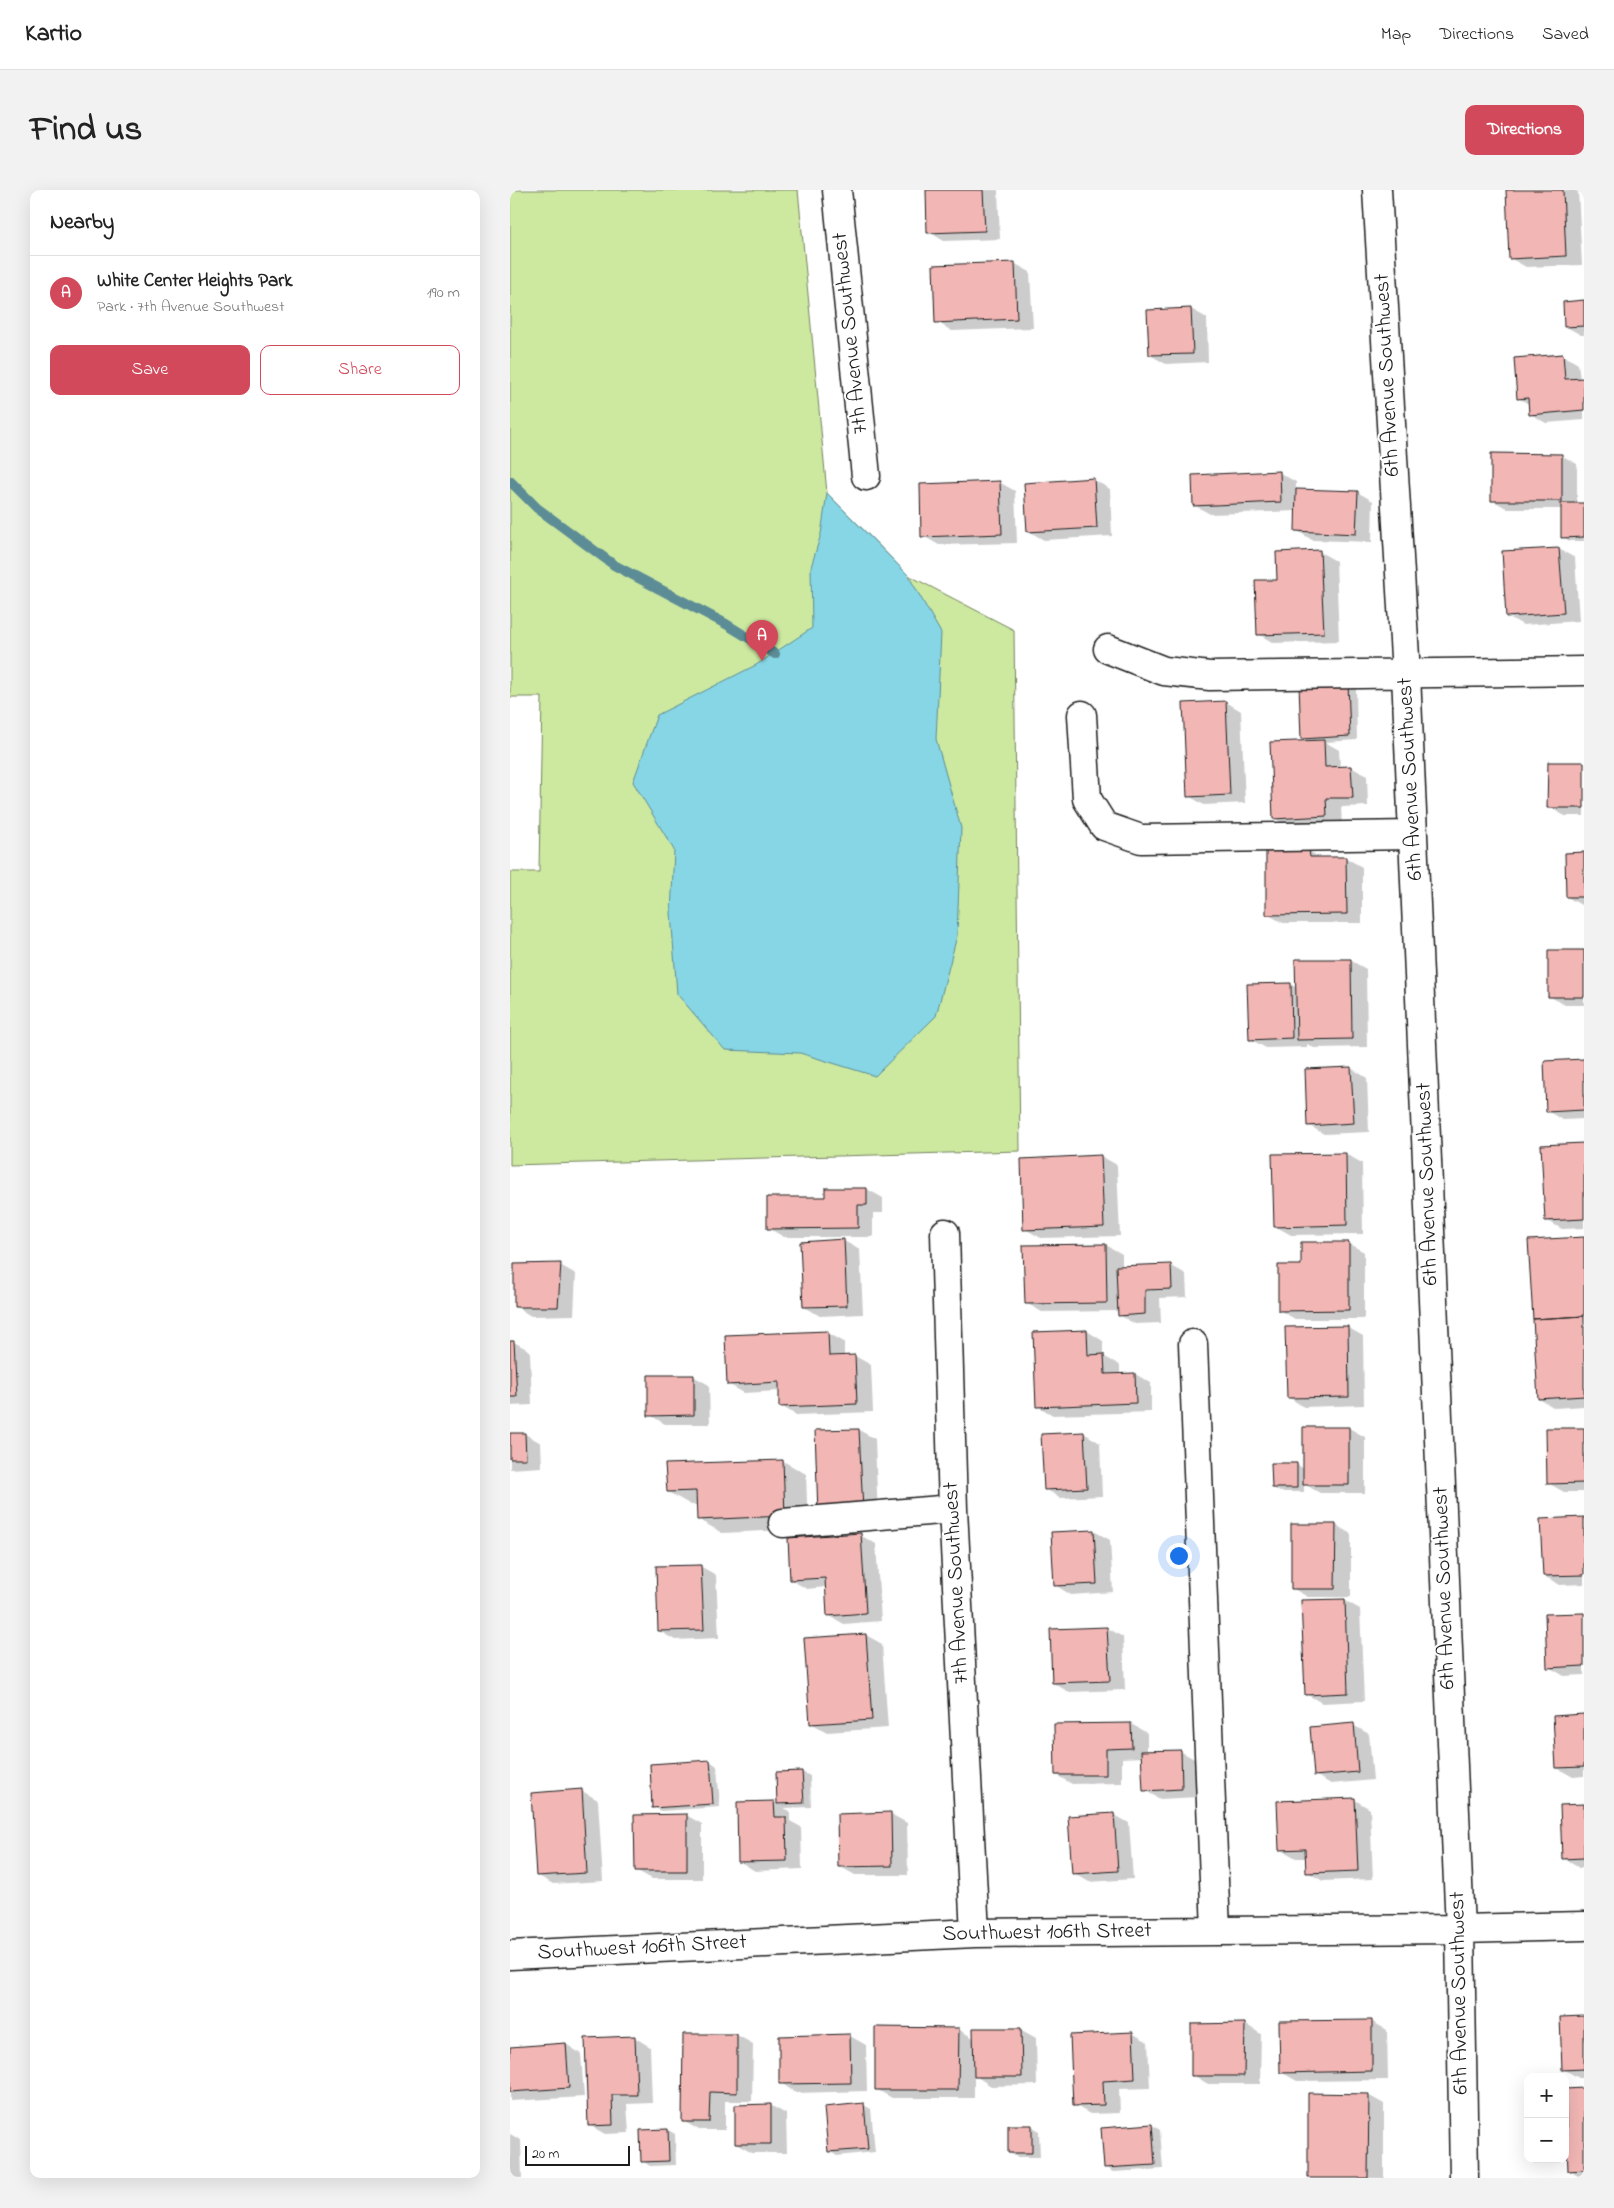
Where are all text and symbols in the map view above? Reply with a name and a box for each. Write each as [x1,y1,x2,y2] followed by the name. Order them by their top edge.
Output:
[25,17,82,52] text: Kartio
[1381,22,1411,48] text: Map
[1439,22,1514,48] text: Directions
[1542,22,1589,48] text: Saved
[30,105,142,156] text: Find us
[1465,105,1584,155] button: Directions
[50,208,114,238] text: Nearby
[824,230,877,435] street label: 7th Avenue Southwest
[97,268,293,295] text: White Center Heights Park
[1367,272,1409,477] street label: 6th Avenue Southwest
[61,281,71,305] text: A
[427,281,460,305] text: 190 m
[97,295,285,319] text: Park · 7th Avenue Southwest
[50,345,250,395] button: Save
[260,345,460,395] button: Share
[746,620,778,661] pin: A
[1390,676,1432,881] street label: 6th Avenue Southwest
[1408,1081,1448,1286] street label: 6th Avenue Southwest
[936,1480,978,1685] street label: 7th Avenue Southwest
[1425,1485,1465,1690] street label: 6th Avenue Southwest
[1166,1543,1192,1569] your location
[1442,1891,1478,2095] street label: 6th Avenue Southwest
[942,1915,1153,1951] street label: Southwest 106th Street
[537,1927,748,1969] street label: Southwest 106th Street
[1524,2073,1569,2163] map controls
[1524,2073,1569,2118] button: +
[1524,2118,1569,2163] button: −
[525,2143,630,2166] scale bar
[532,2144,559,2165] text: 20 m

